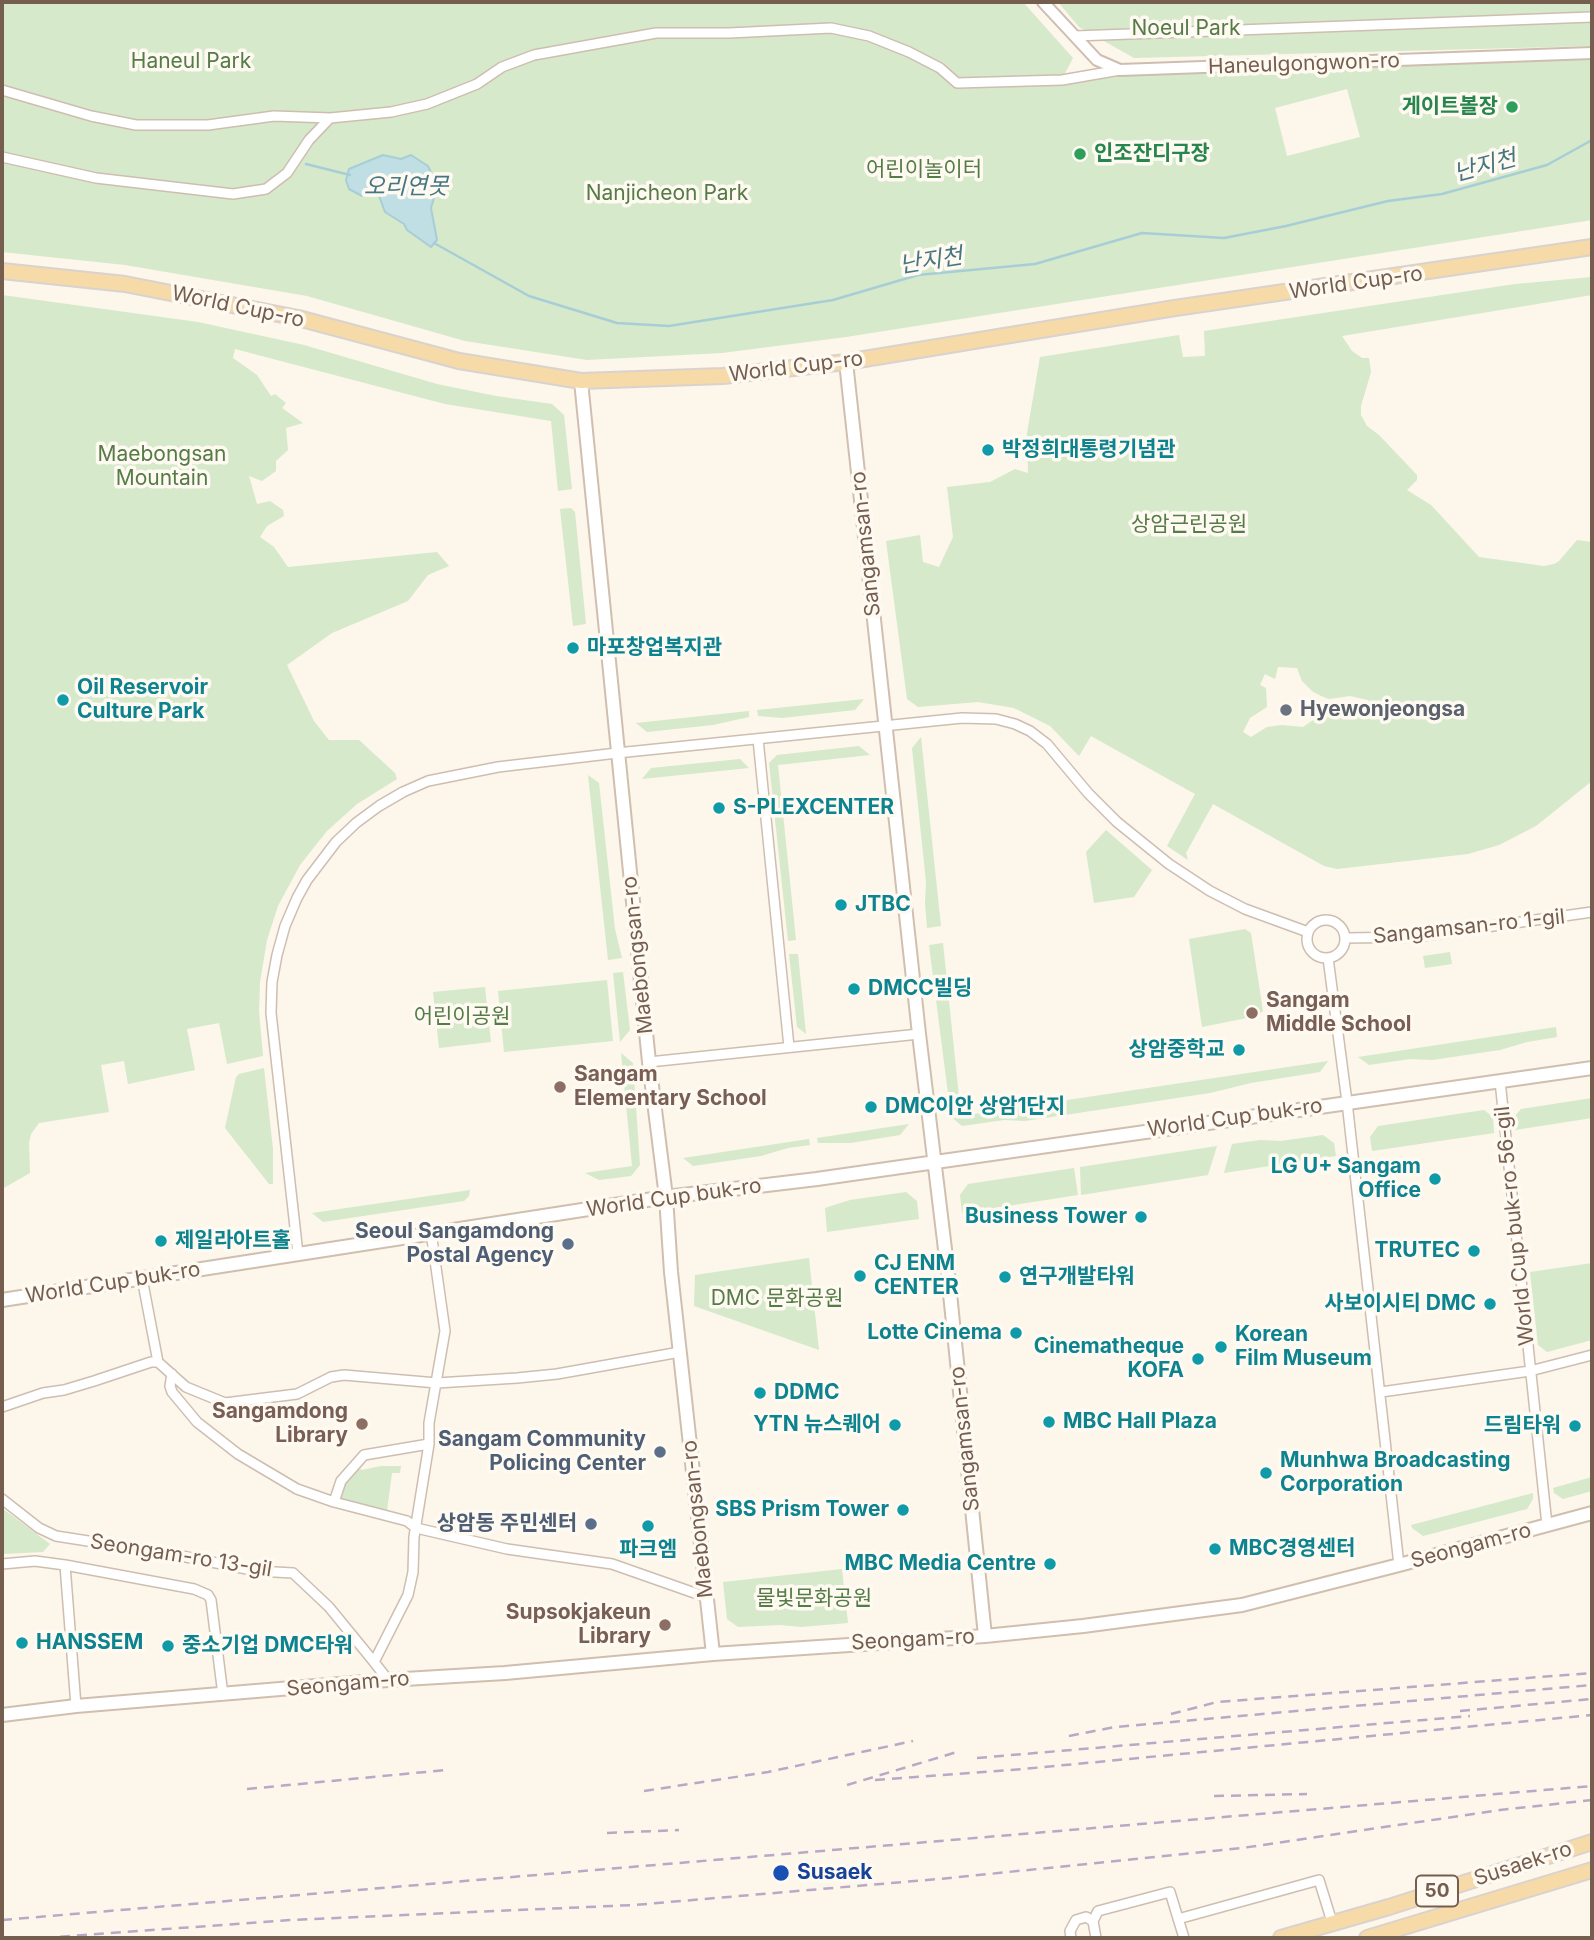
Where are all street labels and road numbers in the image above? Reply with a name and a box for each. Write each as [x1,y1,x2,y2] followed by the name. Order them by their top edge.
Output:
[1208,48,1400,80] street label: Haneulgongwon-ro
[1288,261,1424,305] street label: World Cup-ro
[169,281,307,333] street label: World Cup-ro
[728,346,864,388] street label: World Cup-ro
[846,470,886,618] street label: Sangamsan-ro
[617,875,659,1035] street label: Maebongsan-ro
[1372,904,1566,950] street label: Sangamsan-ro 1-gil
[1146,1093,1324,1143] street label: World Cup buk-ro
[1490,1105,1540,1347] street label: World Cup buk-ro 56-gil
[585,1173,763,1223] street label: World Cup buk-ro
[24,1257,202,1309] street label: World Cup buk-ro
[945,1365,985,1513] street label: Sangamsan-ro
[677,1439,719,1599] street label: Maebongsan-ro
[1408,1518,1534,1574] street label: Seongam-ro
[88,1529,274,1583] street label: Seongam-ro 13-gil
[851,1624,975,1656] street label: Seongam-ro
[285,1666,411,1702] street label: Seongam-ro
[1471,1836,1575,1892] street label: Susaek-ro
[1416,1876,1458,1907] road number: 50

